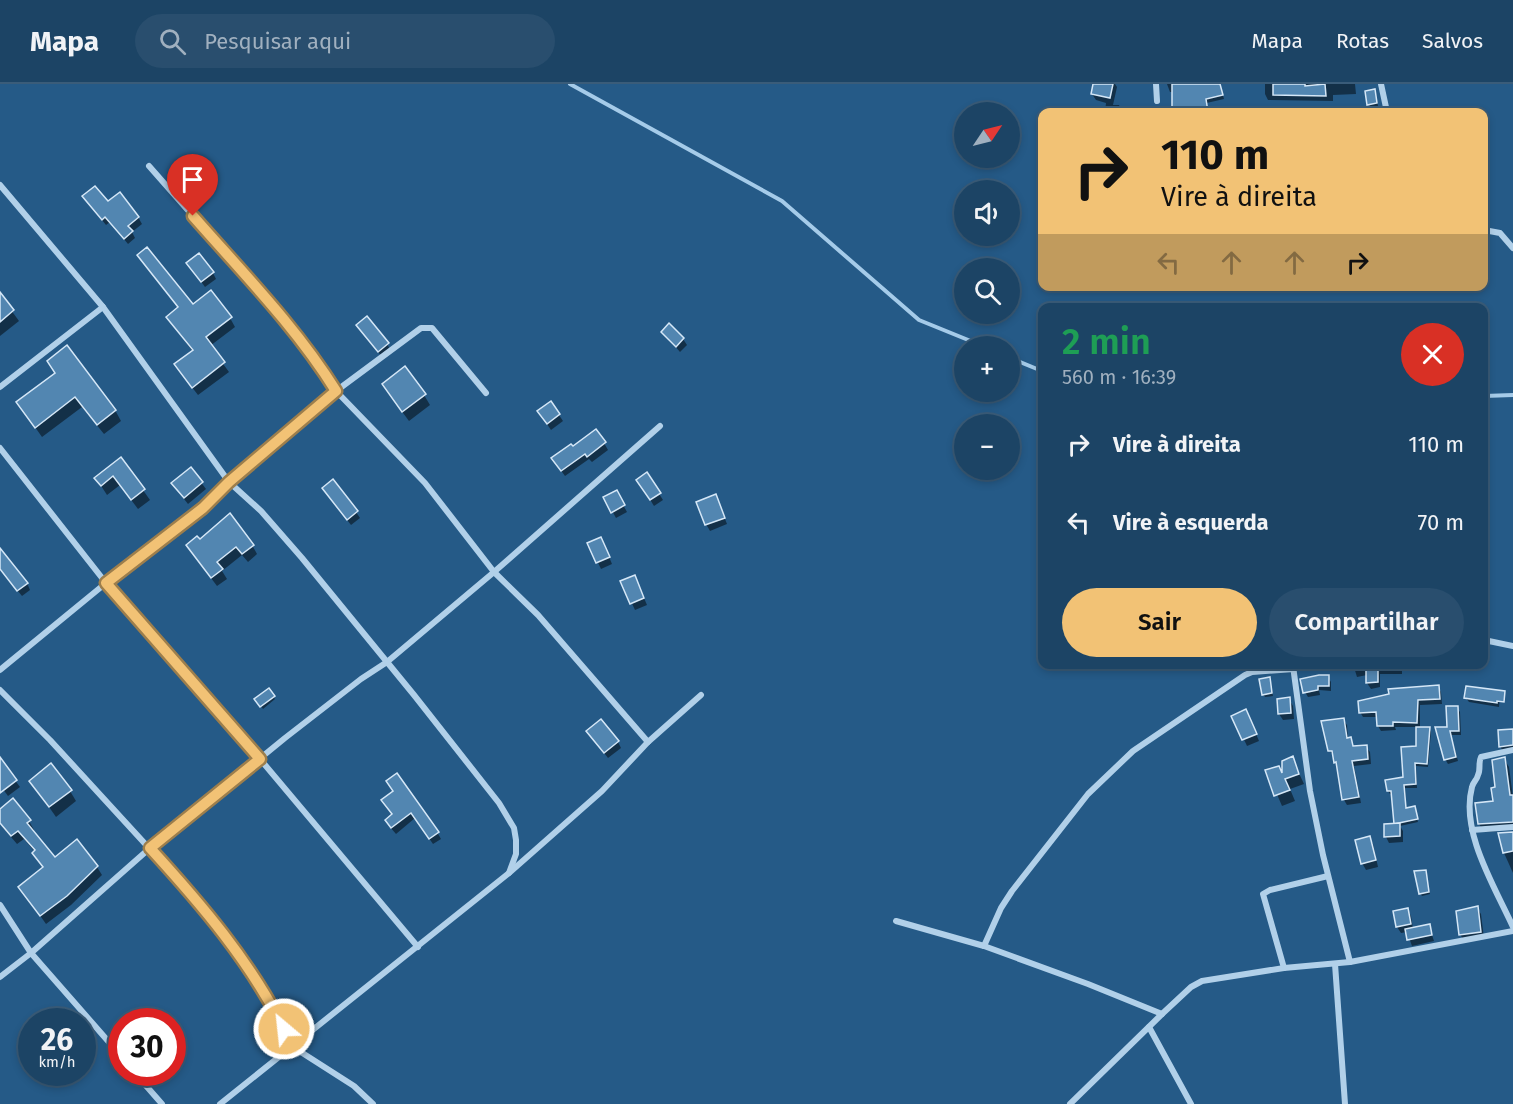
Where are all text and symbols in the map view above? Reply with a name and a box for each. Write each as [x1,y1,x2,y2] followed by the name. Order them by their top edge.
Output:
[135,14,555,68] search box
[30,25,99,58] text: Mapa
[156,25,189,58] icon: search
[204,28,351,55] text: Pesquisar aqui
[1252,28,1303,54] text: Mapa
[1336,28,1389,54] text: Rotas
[1422,28,1483,54] text: Salvos
[954,102,1020,168] north arrow
[954,102,1020,480] map controls
[1161,130,1269,180] text: 110 m
[1062,132,1140,210] icon: right
[167,154,218,216] pin
[176,163,209,196] icon: arrive
[954,180,1020,246] button: sound
[1161,181,1317,213] text: Vire à direita
[1152,246,1185,279] icon: left
[1215,246,1248,279] icon: ahead
[1278,246,1311,279] icon: ahead
[1341,246,1374,279] icon: right
[954,258,1020,324] button: search
[1062,320,1151,364] text: 2 min
[1401,323,1464,386] button: close
[954,336,1020,402] button: +
[1062,365,1176,389] text: 560 m · 16:39
[954,414,1020,480] button: −
[1062,428,1095,461] icon: right
[1113,431,1241,458] text: Vire à direita
[1408,431,1464,458] text: 110 m
[1062,506,1095,539] icon: left
[1113,509,1269,536] text: Vire à esquerda
[1418,509,1464,536] text: 70 m
[1062,588,1257,657] button: Sair
[1269,588,1464,657] button: Compartilhar
[252,997,316,1061] position arrow
[108,1008,186,1086] speed limit sign: 30
[41,1022,73,1058] text: 26
[38,1053,76,1071] text: km/h

